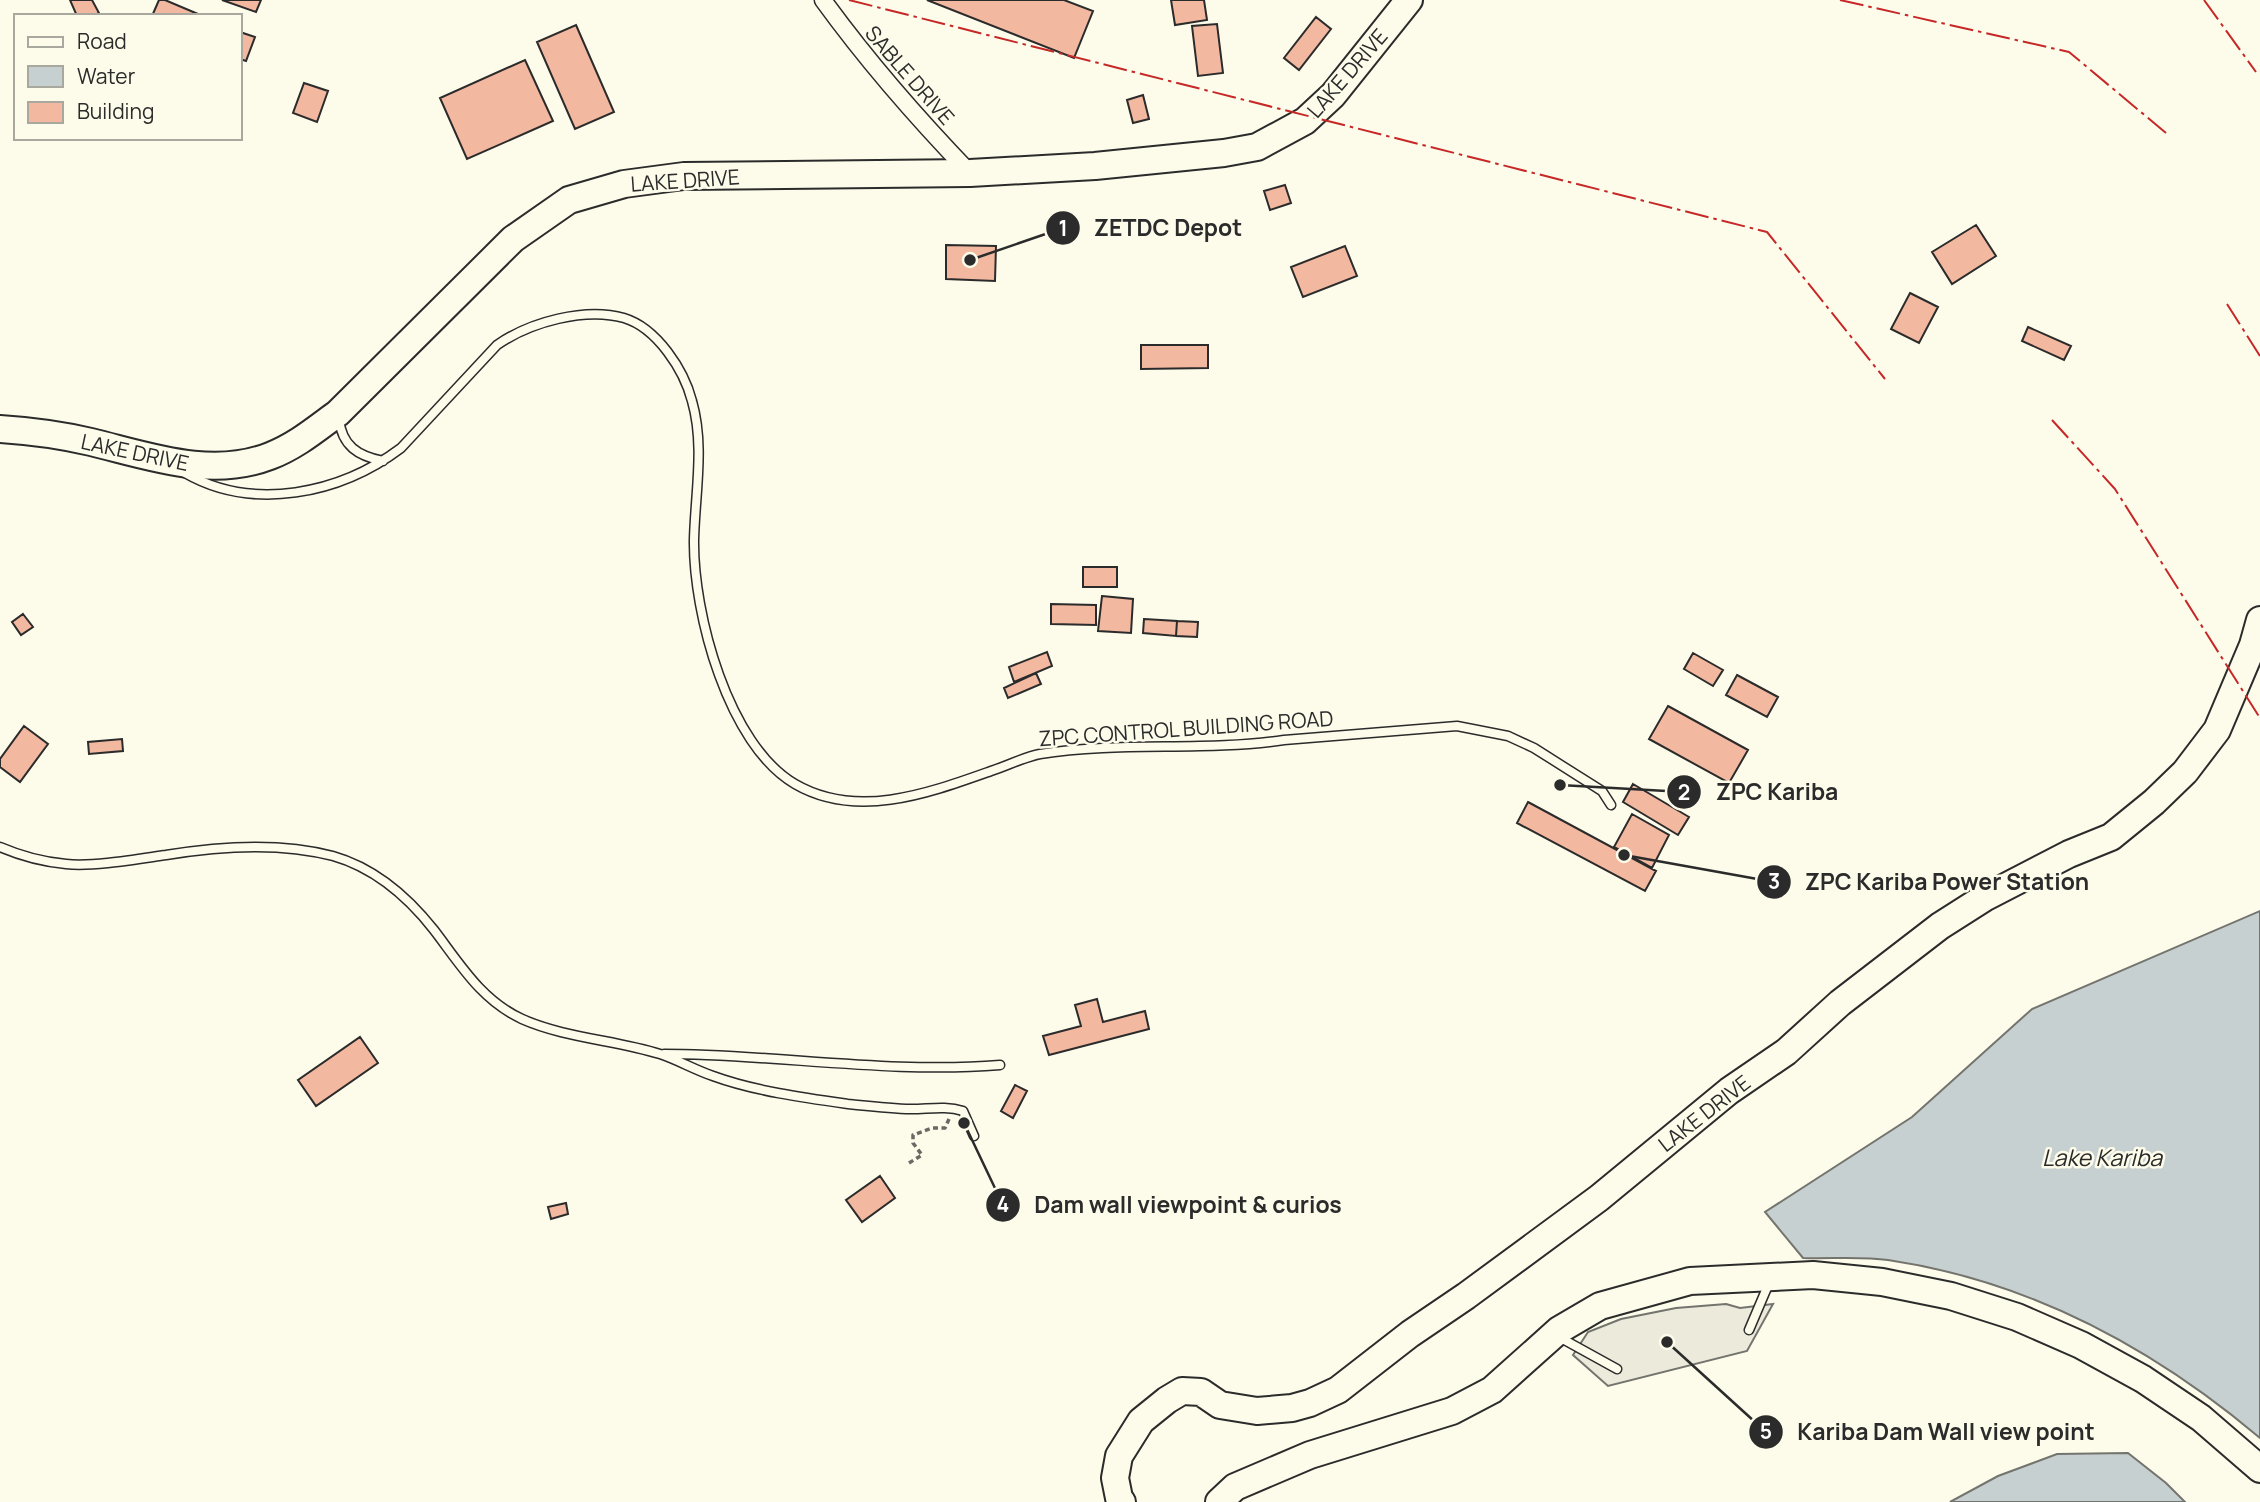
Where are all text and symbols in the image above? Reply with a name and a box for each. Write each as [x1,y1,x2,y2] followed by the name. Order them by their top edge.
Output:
[14,14,242,140] legend
[859,19,961,131] street label: SABLE DRIVE
[1300,22,1394,124] street label: LAKE DRIVE
[77,27,127,55] text: Road
[77,62,136,90] text: Water
[77,97,154,125] text: Building
[629,162,741,198] street label: LAKE DRIVE
[1045,206,1257,250] callout: ZETDC Depot
[1094,211,1242,243] text: ZETDC Depot
[1058,214,1068,242] text: 1
[79,427,191,477] street label: LAKE DRIVE
[1038,704,1334,752] street label: ZPC CONTROL BUILDING ROAD
[1667,770,1853,814] callout: ZPC Kariba
[1716,775,1838,807] text: ZPC Kariba
[1678,778,1690,806] text: 2
[1756,860,2104,904] callout: ZPC Kariba Power Station
[1805,865,2089,897] text: ZPC Kariba Power Station
[1768,867,1780,895] text: 3
[1652,1068,1756,1158] street label: LAKE DRIVE
[2042,1141,2163,1173] water label: Lake Kariba
[985,1183,1356,1227] callout: Dam wall viewpoint & curios
[1034,1188,1342,1220] text: Dam wall viewpoint & curios
[997,1190,1009,1218] text: 4
[1748,1410,2109,1454] callout: Kariba Dam Wall view point
[1797,1415,2095,1447] text: Kariba Dam Wall view point
[1760,1417,1772,1445] text: 5

